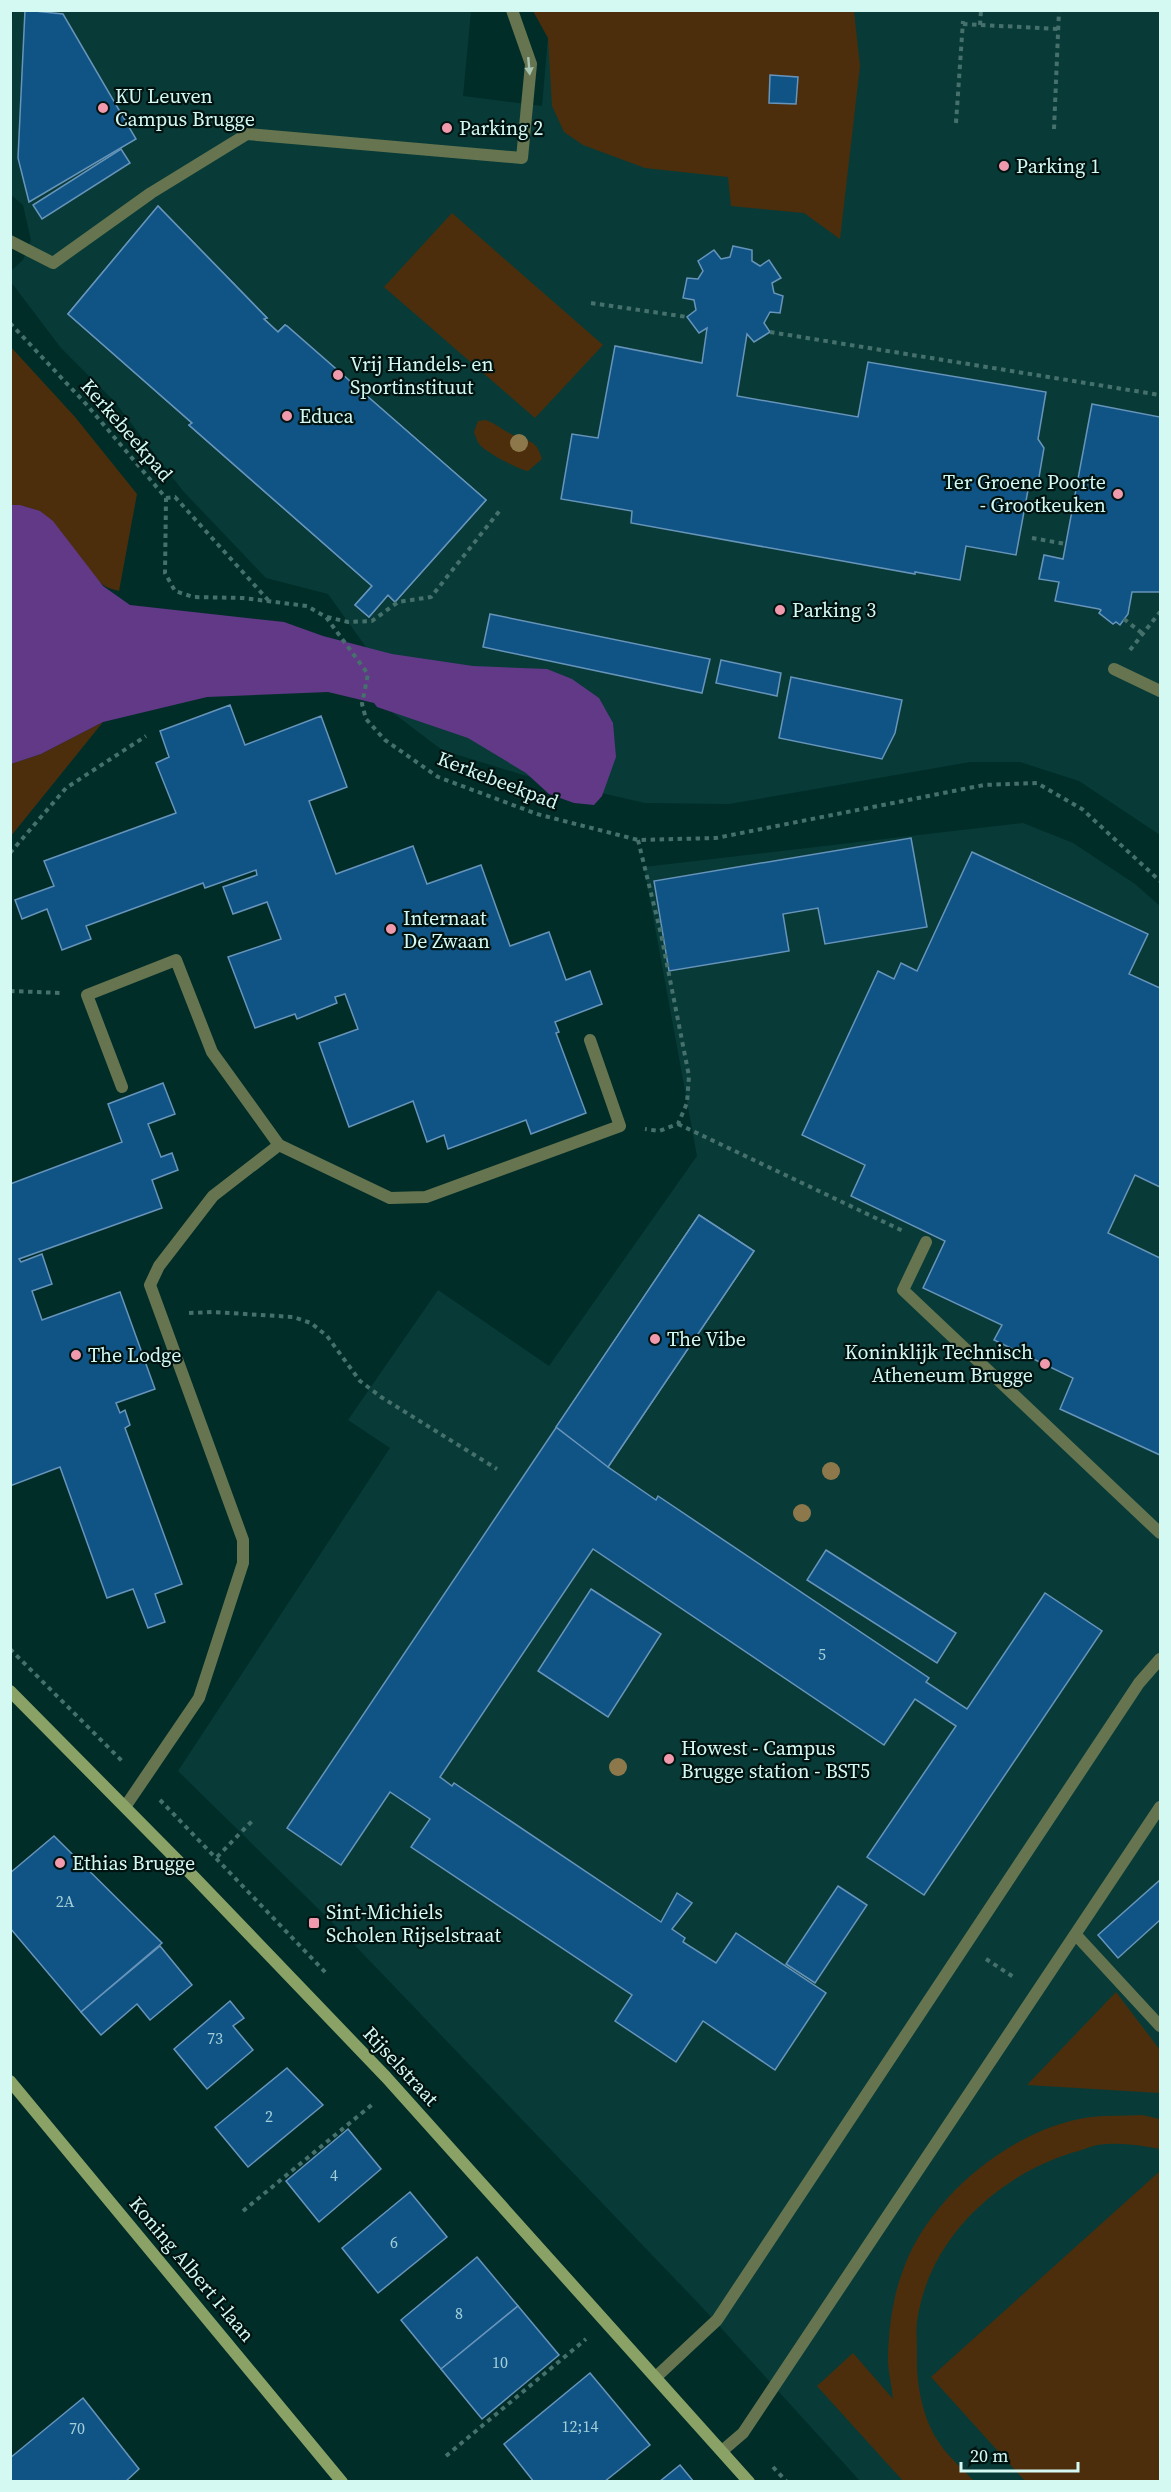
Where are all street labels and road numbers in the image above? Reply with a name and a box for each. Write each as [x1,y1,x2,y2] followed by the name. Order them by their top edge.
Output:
[75,373,180,488] street label: Kerkebeekpad
[433,744,563,816] street label: Kerkebeekpad
[357,2020,445,2112] street label: Rijselstraat
[123,2190,261,2348] street label: Koning Albert I-laan

